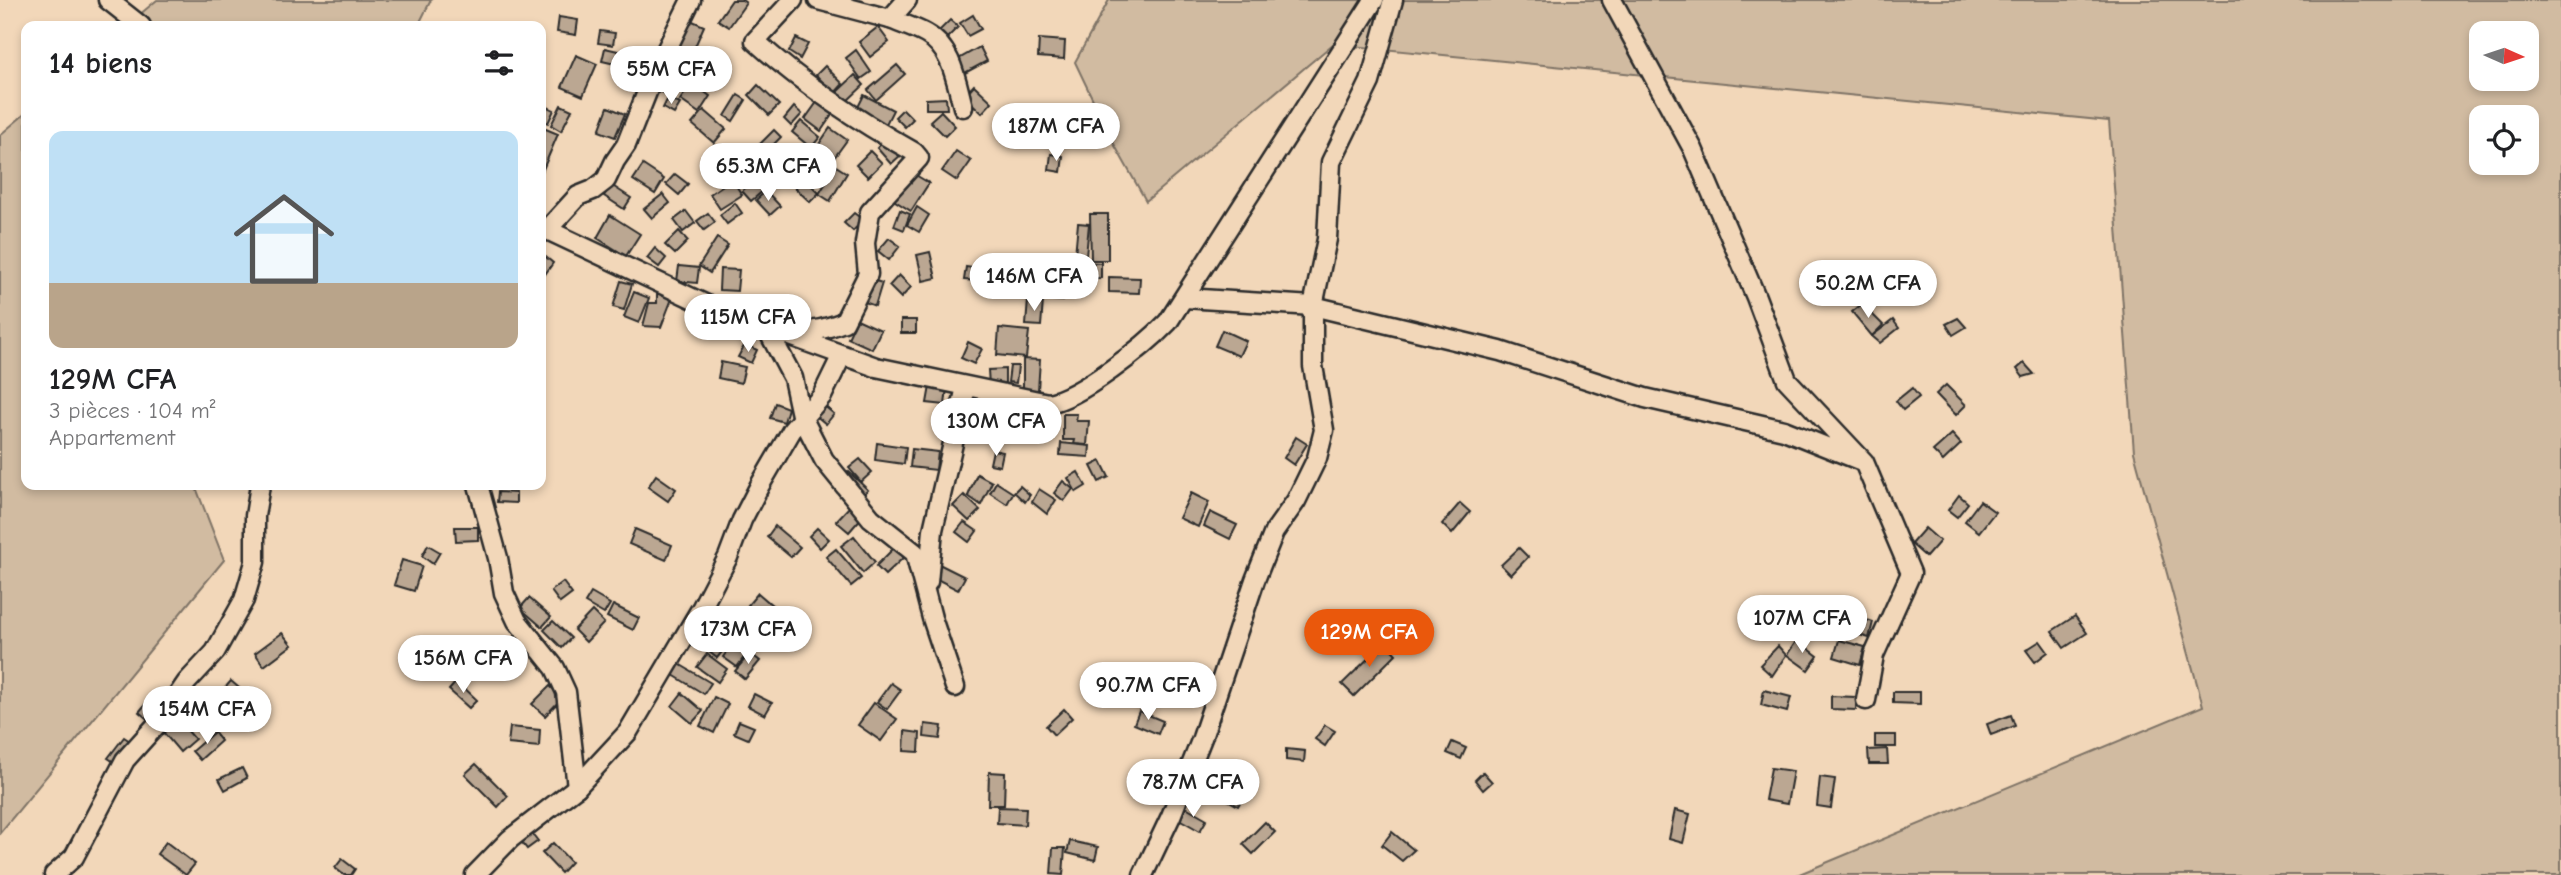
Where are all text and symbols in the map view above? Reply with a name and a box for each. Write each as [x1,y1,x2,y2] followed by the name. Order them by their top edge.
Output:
[2469,21,2539,91] north arrow
[2469,21,2539,175] map controls
[480,44,518,82] icon: filters
[49,46,152,81] text: 14 biens
[606,46,736,106] pin: 55M CFA
[626,55,716,82] text: 55M CFA
[984,104,1128,163] pin: 187M CFA
[2469,105,2539,175] button: locate
[1008,112,1104,139] text: 187M CFA
[688,144,848,203] pin: 65.3M CFA
[716,152,820,179] text: 65.3M CFA
[221,176,347,302] icon: home
[962,254,1106,313] pin: 146M CFA
[1788,260,1948,320] pin: 50.2M CFA
[986,262,1082,289] text: 146M CFA
[1815,269,1921,296] text: 50.2M CFA
[676,294,820,354] pin: 115M CFA
[700,303,796,330] text: 115M CFA
[49,362,176,397] text: 129M CFA
[49,397,216,424] text: 3 pièces · 104 m²
[924,398,1068,458] pin: 130M CFA
[947,407,1045,434] text: 130M CFA
[49,424,175,451] text: Appartement
[1730,596,1874,655] pin: 107M CFA
[1753,604,1851,631] text: 107M CFA
[676,606,820,666] pin: 173M CFA
[1297,610,1441,669] pin: 129M CFA
[700,615,796,642] text: 173M CFA
[1320,618,1418,645] text: 129M CFA
[391,636,535,695] pin: 156M CFA
[414,644,512,671] text: 156M CFA
[1068,662,1228,722] pin: 90.7M CFA
[1096,671,1200,698] text: 90.7M CFA
[135,686,279,746] pin: 154M CFA
[158,695,256,722] text: 154M CFA
[1113,760,1273,819] pin: 78.7M CFA
[1142,768,1244,795] text: 78.7M CFA

